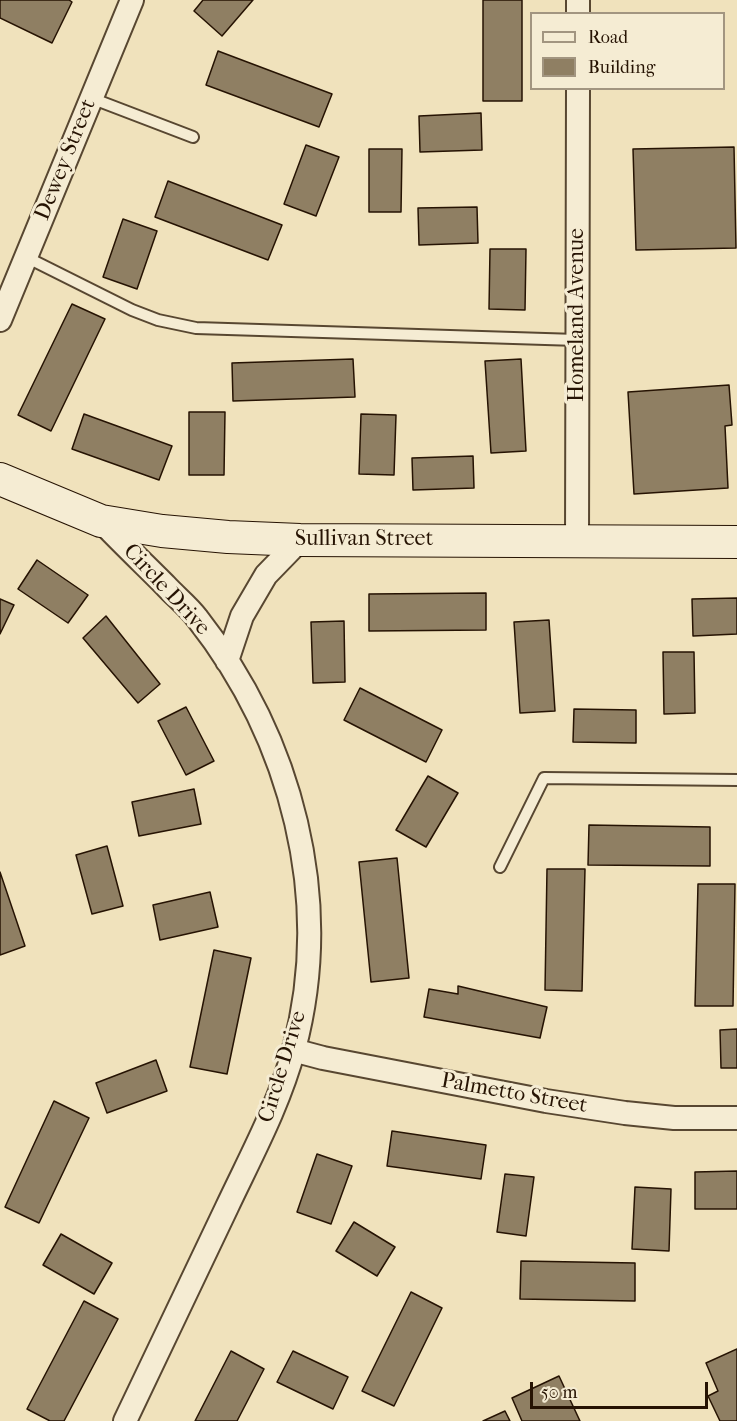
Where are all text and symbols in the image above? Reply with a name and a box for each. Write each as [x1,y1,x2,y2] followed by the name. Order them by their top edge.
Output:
[530,12,725,90] legend
[588,27,628,48] text: Road
[588,57,655,78] text: Building
[30,95,102,225] street label: Dewey Street
[565,228,591,402] street label: Homeland Avenue
[295,527,433,553] street label: Sullivan Street
[117,539,215,641] street label: Circle Drive
[254,1008,312,1126] street label: Circle Drive
[439,1068,589,1120] street label: Palmetto Street
[533,1370,712,1408] scale bar
[541,1382,577,1403] text: 50 m

